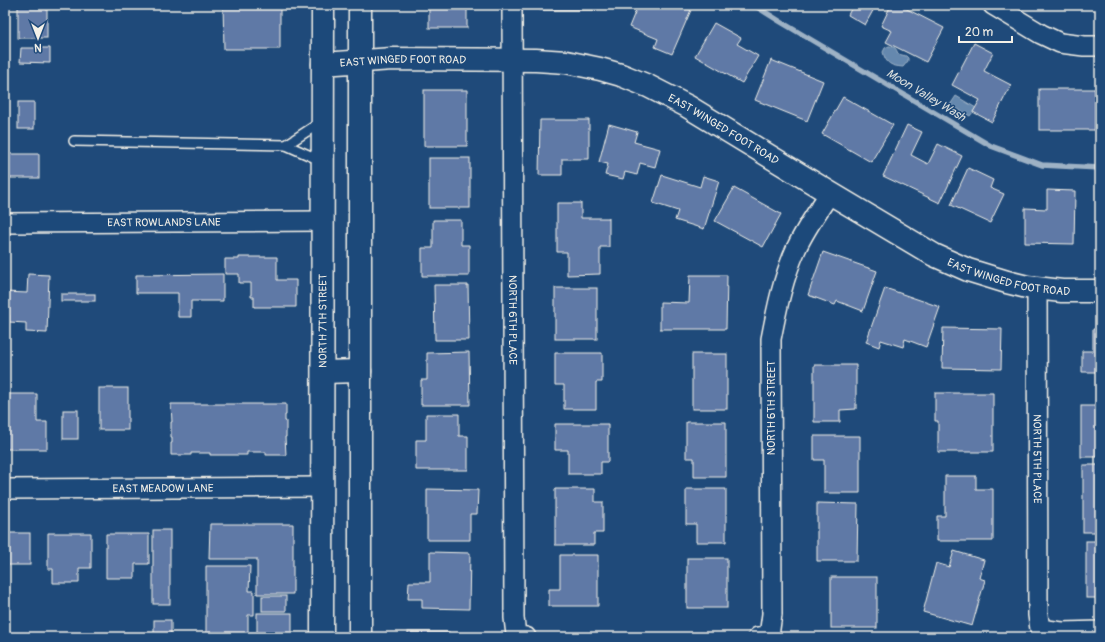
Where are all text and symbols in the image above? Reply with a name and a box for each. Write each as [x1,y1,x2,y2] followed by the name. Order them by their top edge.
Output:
[18,18,58,58] north arrow
[959,18,1012,44] scale bar
[965,25,994,40] text: 20 m
[34,41,42,54] text: N
[339,53,466,70] street label: EAST WINGED FOOT ROAD
[883,66,969,126] water label: Moon Valley Wash
[666,91,781,167] street label: EAST WINGED FOOT ROAD
[107,216,221,229] street label: EAST ROWLANDS LANE
[945,256,1070,298] street label: EAST WINGED FOOT ROAD
[316,274,330,368] street label: NORTH 7TH STREET
[506,275,519,365] street label: NORTH 6TH PLACE
[765,361,778,455] street label: NORTH 6TH STREET
[1030,414,1044,504] street label: NORTH 5TH PLACE
[113,482,214,495] street label: EAST MEADOW LANE

